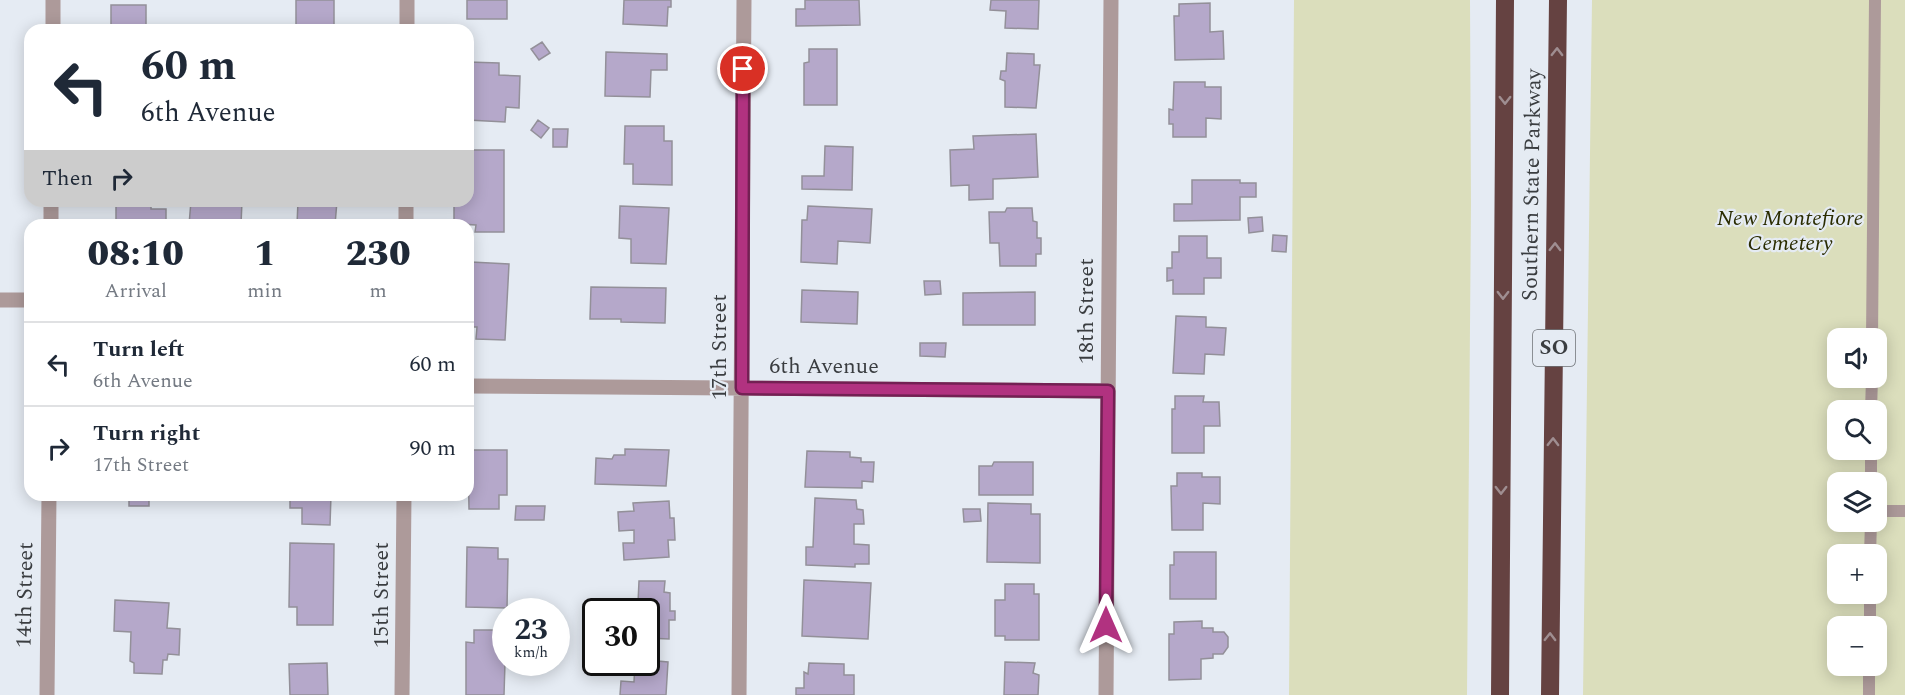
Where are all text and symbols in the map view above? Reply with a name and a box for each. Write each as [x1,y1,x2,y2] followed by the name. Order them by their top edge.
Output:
[141,35,236,98] text: 60 m
[717,43,768,94] pin
[1551,47,1563,56] one-way arrow
[42,48,120,126] icon: left
[726,52,759,85] icon: arrive
[1513,67,1551,301] street label: Southern State Parkway
[141,92,276,134] text: 6th Avenue
[1498,96,1511,105] one-way arrow
[42,162,93,195] text: Then
[105,162,138,195] icon: right
[1717,202,1863,260] park label: New Montefiore Cemetery
[87,227,184,282] text: 08:10
[254,227,276,282] text: 1
[346,227,411,282] text: 230
[1549,242,1561,251] one-way arrow
[1070,258,1103,364] street label: 18th Street
[105,276,167,306] text: Arrival
[247,276,282,306] text: min
[370,276,387,306] text: m
[1497,291,1509,300] one-way arrow
[703,294,736,400] street label: 17th Street
[1827,328,1887,676] map controls
[1827,328,1887,388] button: sound
[1533,330,1575,366] road number: SO
[93,333,185,366] text: Turn left
[42,348,75,381] icon: left
[410,348,456,381] text: 60 m
[769,350,879,383] street label: 6th Avenue
[93,366,193,396] text: 6th Avenue
[1827,400,1887,460] button: search
[93,417,200,450] text: Turn right
[42,432,75,465] icon: right
[410,432,456,465] text: 90 m
[1546,437,1559,446] one-way arrow
[93,450,189,480] text: 17th Street
[1827,472,1887,532] button: layers
[1495,486,1507,495] one-way arrow
[8,542,42,648] street label: 14th Street
[365,542,398,648] street label: 15th Street
[1827,544,1887,604] button: +
[1074,593,1138,657] position arrow
[582,598,660,676] speed limit sign: 30
[514,607,548,653] text: 23
[1827,616,1887,676] button: −
[1544,632,1556,641] one-way arrow
[514,641,548,664] text: km/h

